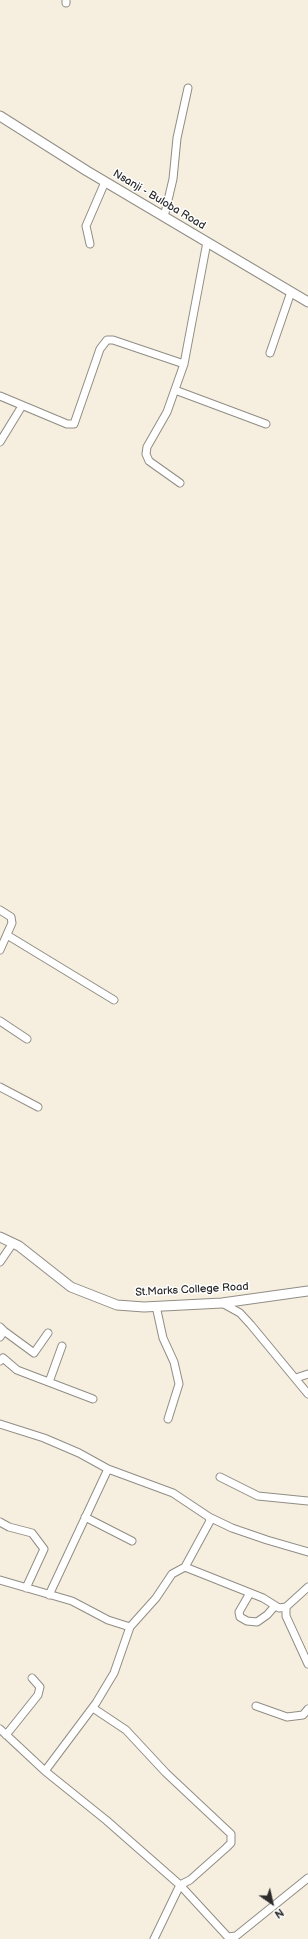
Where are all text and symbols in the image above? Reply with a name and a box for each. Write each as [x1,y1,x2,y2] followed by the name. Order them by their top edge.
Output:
[110,167,208,233] street label: Nsanji - Buloba Road
[135,1280,249,1300] street label: St.Marks College Road
[252,1883,292,1923] north arrow
[272,1906,286,1921] text: N

